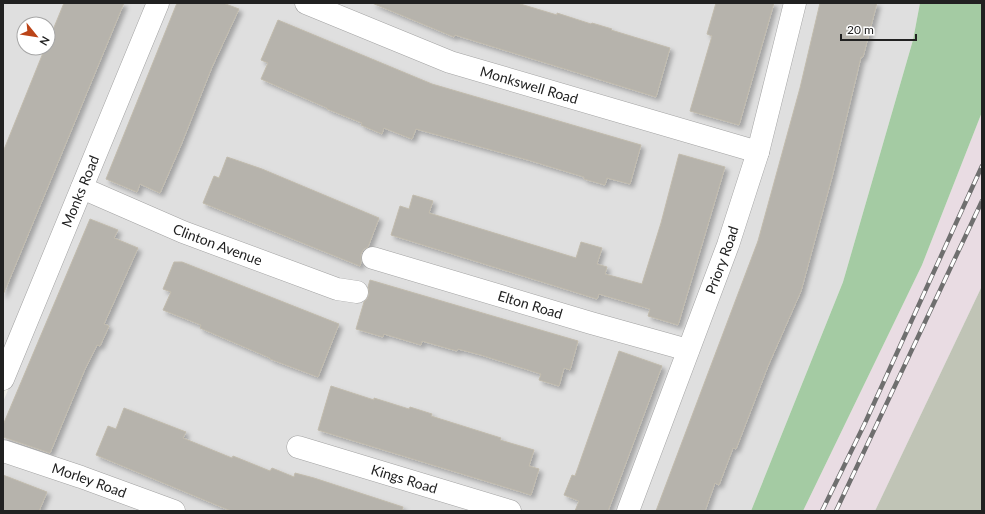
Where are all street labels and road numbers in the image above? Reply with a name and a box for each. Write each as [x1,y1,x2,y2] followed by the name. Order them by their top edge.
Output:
[478,62,580,107] street label: Monkswell Road
[57,153,102,230] street label: Monks Road
[170,220,265,269] street label: Clinton Avenue
[701,224,742,296] street label: Priory Road
[496,287,565,322] street label: Elton Road
[50,459,129,501] street label: Morley Road
[369,461,440,497] street label: Kings Road

